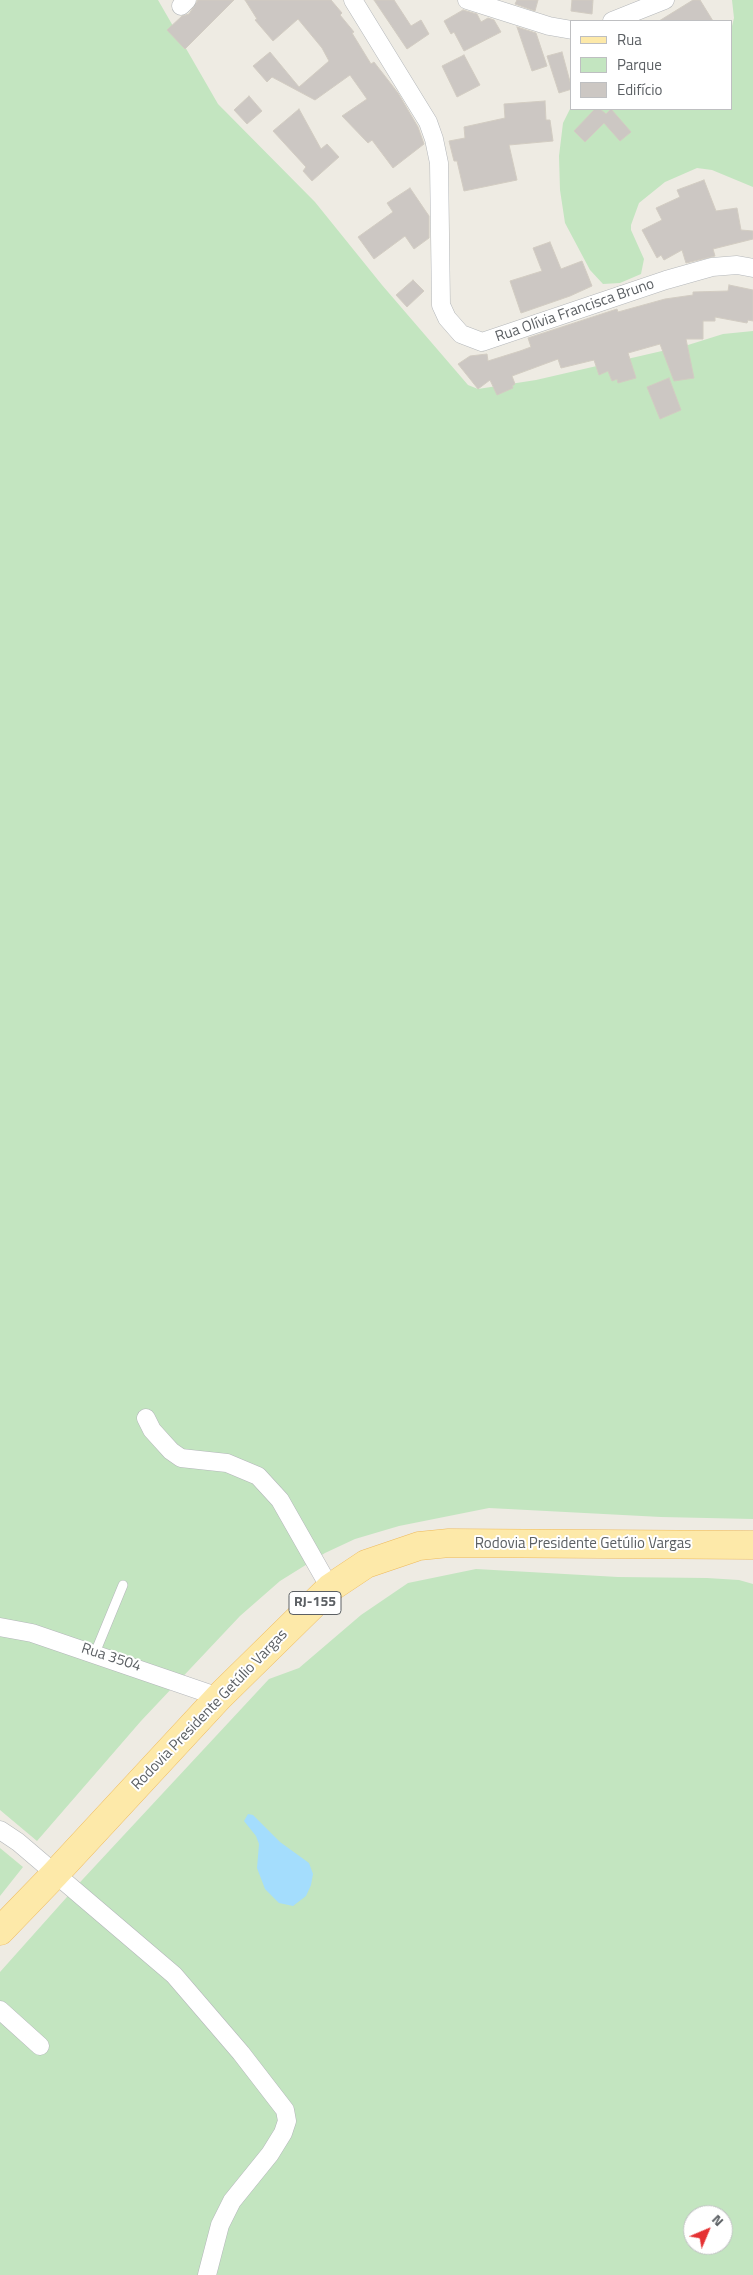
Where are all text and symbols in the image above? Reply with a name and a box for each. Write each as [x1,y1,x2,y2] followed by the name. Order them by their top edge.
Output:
[570,20,733,110] legend
[617,28,642,51] text: Rua
[617,53,662,76] text: Parque
[617,78,662,101] text: Edifício
[493,275,657,347] street label: Rua Olívia Francisca Bruno
[475,1535,691,1553] street label: Rodovia Presidente Getúlio Vargas
[289,1592,341,1615] road number: RJ-155
[128,1626,292,1794] street label: Rodovia Presidente Getúlio Vargas
[79,1640,143,1676] street label: Rua 3504
[683,2205,733,2255] north arrow
[707,2209,729,2231] text: N

